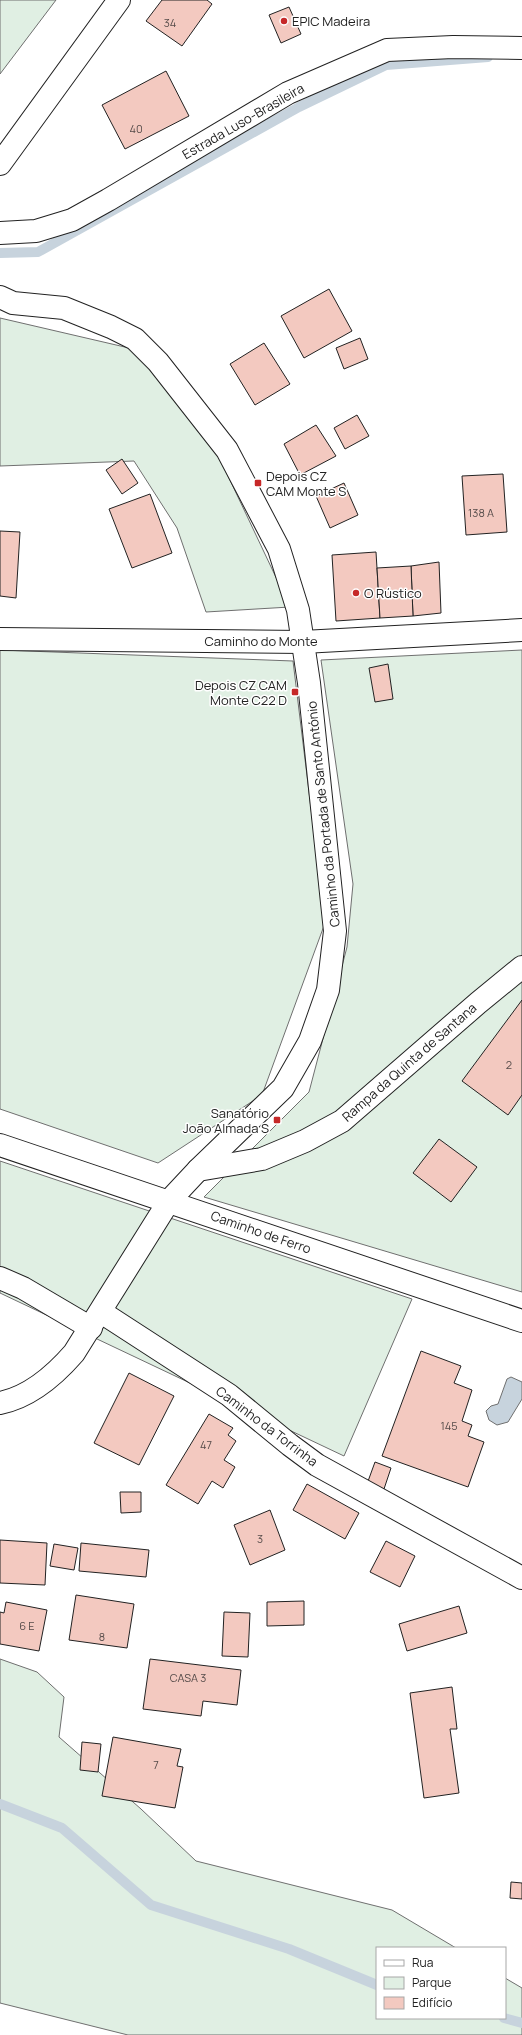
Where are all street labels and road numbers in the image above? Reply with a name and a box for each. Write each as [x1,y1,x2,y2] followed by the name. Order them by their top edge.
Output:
[179,79,307,163] street label: Estrada Luso-Brasileira
[204,632,318,650] street label: Caminho do Monte
[302,700,344,928] street label: Caminho da Portada de Santo António
[338,999,480,1125] street label: Rampa da Quinta de Santana
[208,1206,314,1258] street label: Caminho de Ferro
[212,1382,322,1470] street label: Caminho da Torrinha

